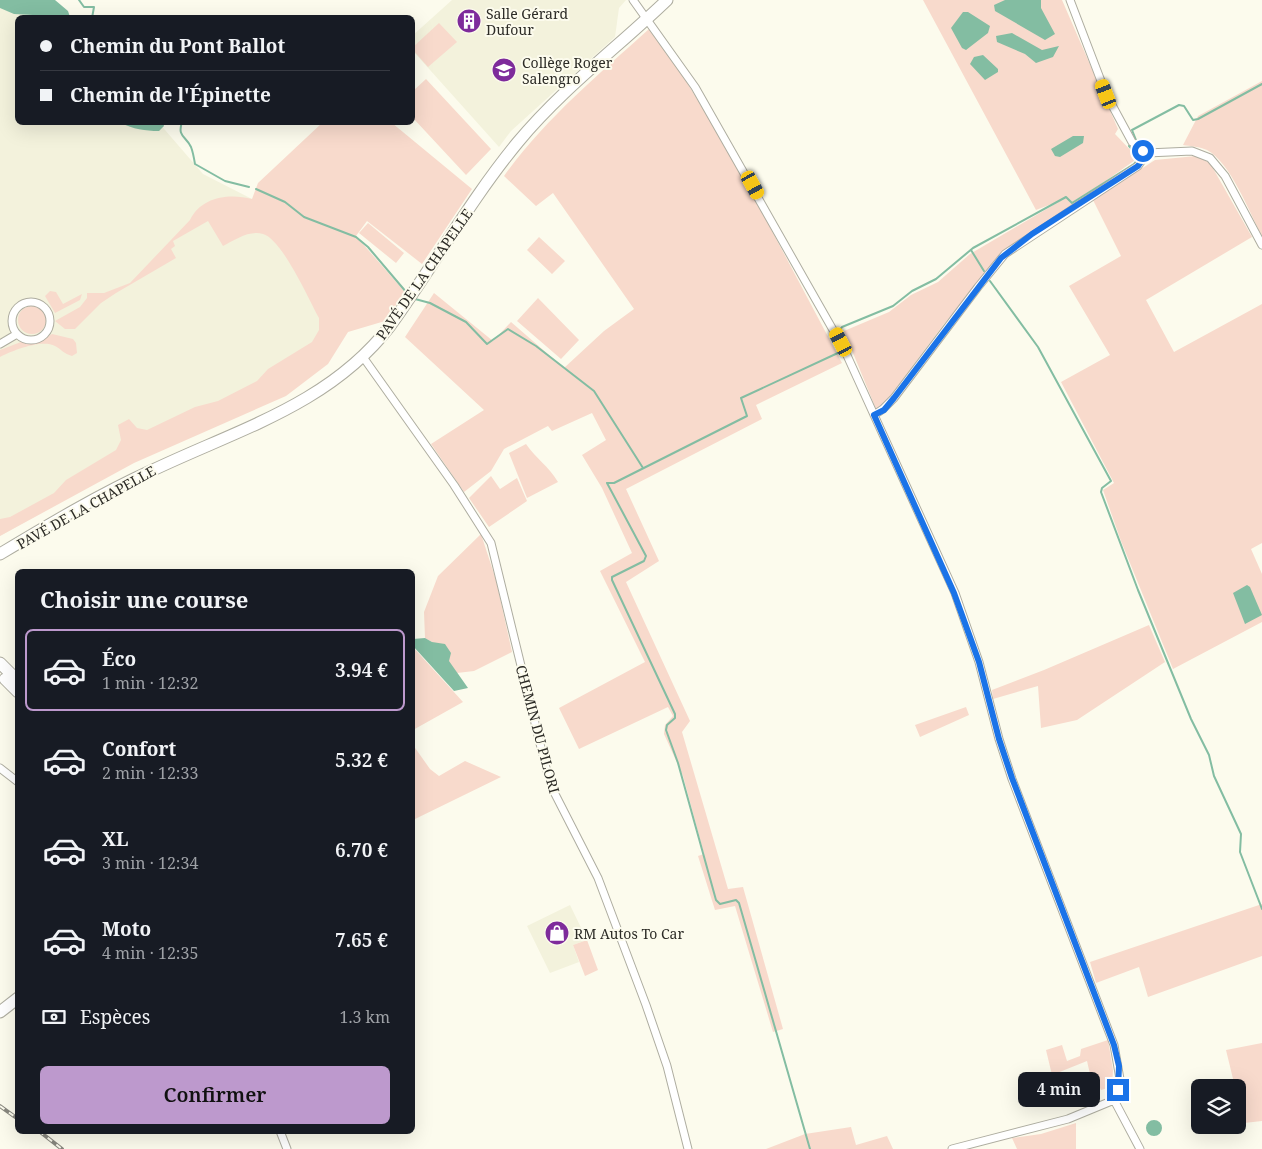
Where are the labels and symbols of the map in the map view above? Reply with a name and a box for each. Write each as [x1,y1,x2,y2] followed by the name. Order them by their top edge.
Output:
[486,4,569,39] place label: Salle Gérard Dufour
[456,8,482,34] building icon: Salle Gérard Dufour
[522,53,613,88] place label: Collège Roger Salengro
[491,57,517,83] school or university icon: Collège Roger Salengro
[1093,77,1118,111] car
[1132,140,1154,162] route start
[739,168,766,202] car
[371,204,477,343] street label: PAVÉ DE LA CHAPELLE
[827,325,854,359] car
[13,461,159,553] street label: PAVÉ DE LA CHAPELLE
[512,663,564,795] street label: CHEMIN DU PILORI
[544,920,570,946] shop icon: RM Autos To Car
[574,924,684,943] place label: RM Autos To Car
[1018,1072,1100,1108] callout: 4 min
[1107,1079,1129,1101] route end

